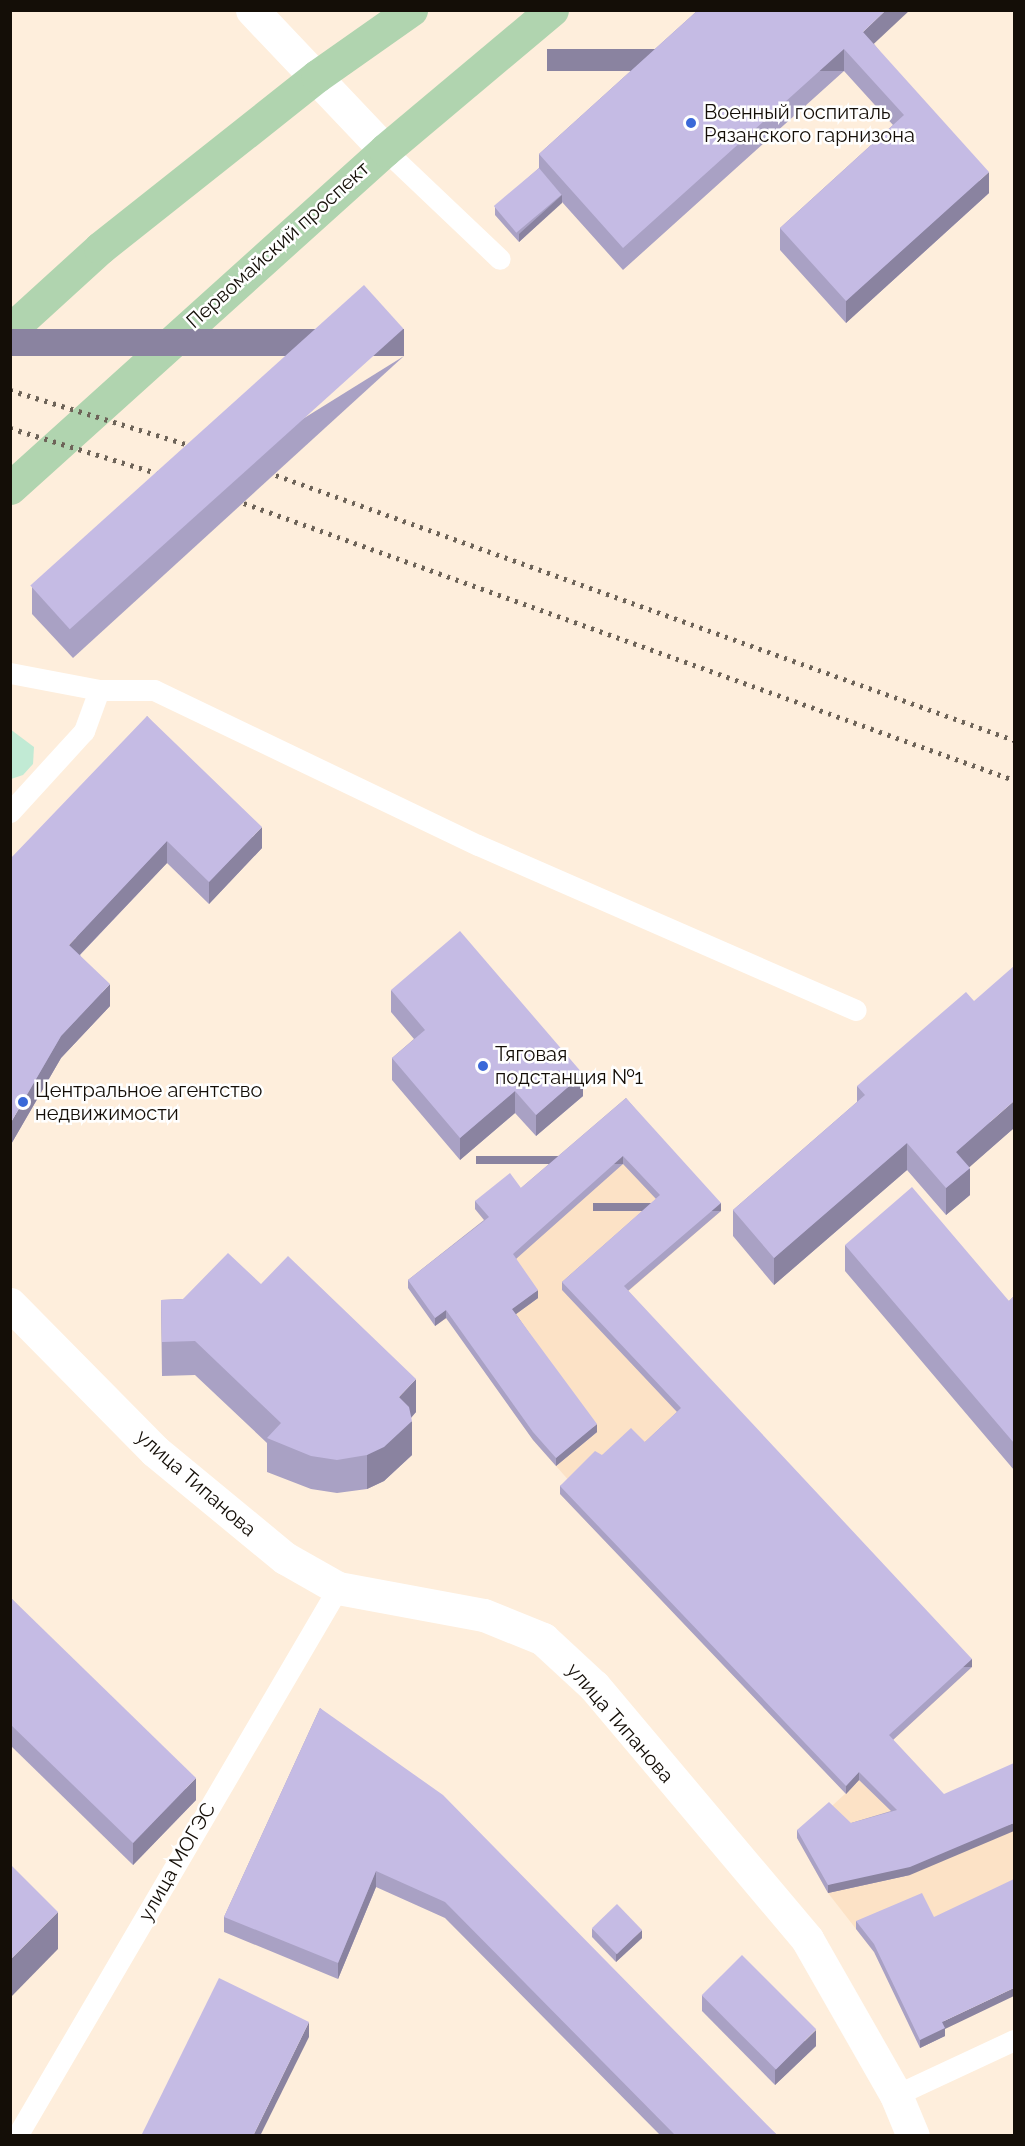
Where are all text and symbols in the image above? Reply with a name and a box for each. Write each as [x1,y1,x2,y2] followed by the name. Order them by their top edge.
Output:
[704,100,915,147] place label: Военный госпиталь Рязанского гарнизона
[682,114,700,132] marker: Военный госпиталь Рязанского гарнизона
[182,157,374,333] street label: Первомайский проспект
[495,1042,643,1089] place label: Тяговая подстанция №1
[476,1059,490,1073] marker: Тяговая подстанция №1
[35,1078,262,1125] place label: Центральное агентство недвижимости
[16,1095,30,1109] marker: Центральное агентство недвижимости
[131,1424,261,1542] street label: улица Типанова
[561,1658,679,1788] street label: улица Типанова
[133,1799,221,1925] street label: улица МОГЭС

